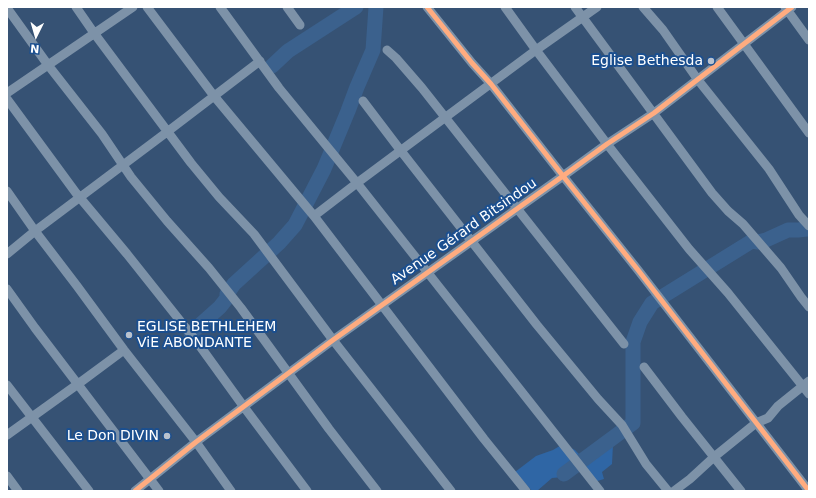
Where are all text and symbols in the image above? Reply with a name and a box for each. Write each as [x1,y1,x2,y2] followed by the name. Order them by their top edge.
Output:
[16,16,56,56] north arrow
[30,42,40,55] text: N
[591,53,703,69] place label: Eglise Bethesda
[706,56,716,66] marker: Eglise Bethesda
[388,175,540,289] street label: Avenue Gérard Bitsindou
[137,319,276,352] place label: EGLISE BETHLEHEM ViE ABONDANTE
[124,330,134,340] marker: EGLISE BETHLEHEM ViE ABONDANTE
[67,428,159,444] place label: Le Don DIVIN
[162,431,172,441] marker: Le Don DIVIN

